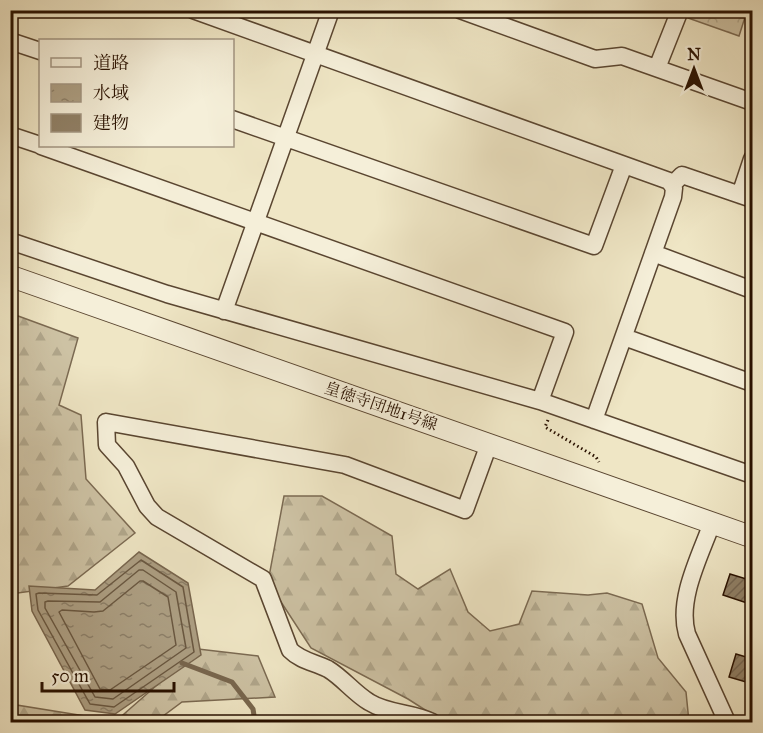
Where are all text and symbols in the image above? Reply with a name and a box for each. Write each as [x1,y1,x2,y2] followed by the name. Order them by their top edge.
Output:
[39,39,234,147] legend
[664,39,724,99] north arrow
[687,45,701,64] text: N
[93,52,129,74] text: 道路
[93,82,129,104] text: 水域
[93,112,129,134] text: 建物
[322,378,440,434] street label: 皇徳寺団地1号線
[42,655,174,693] scale bar
[51,665,89,687] text: 50 m

